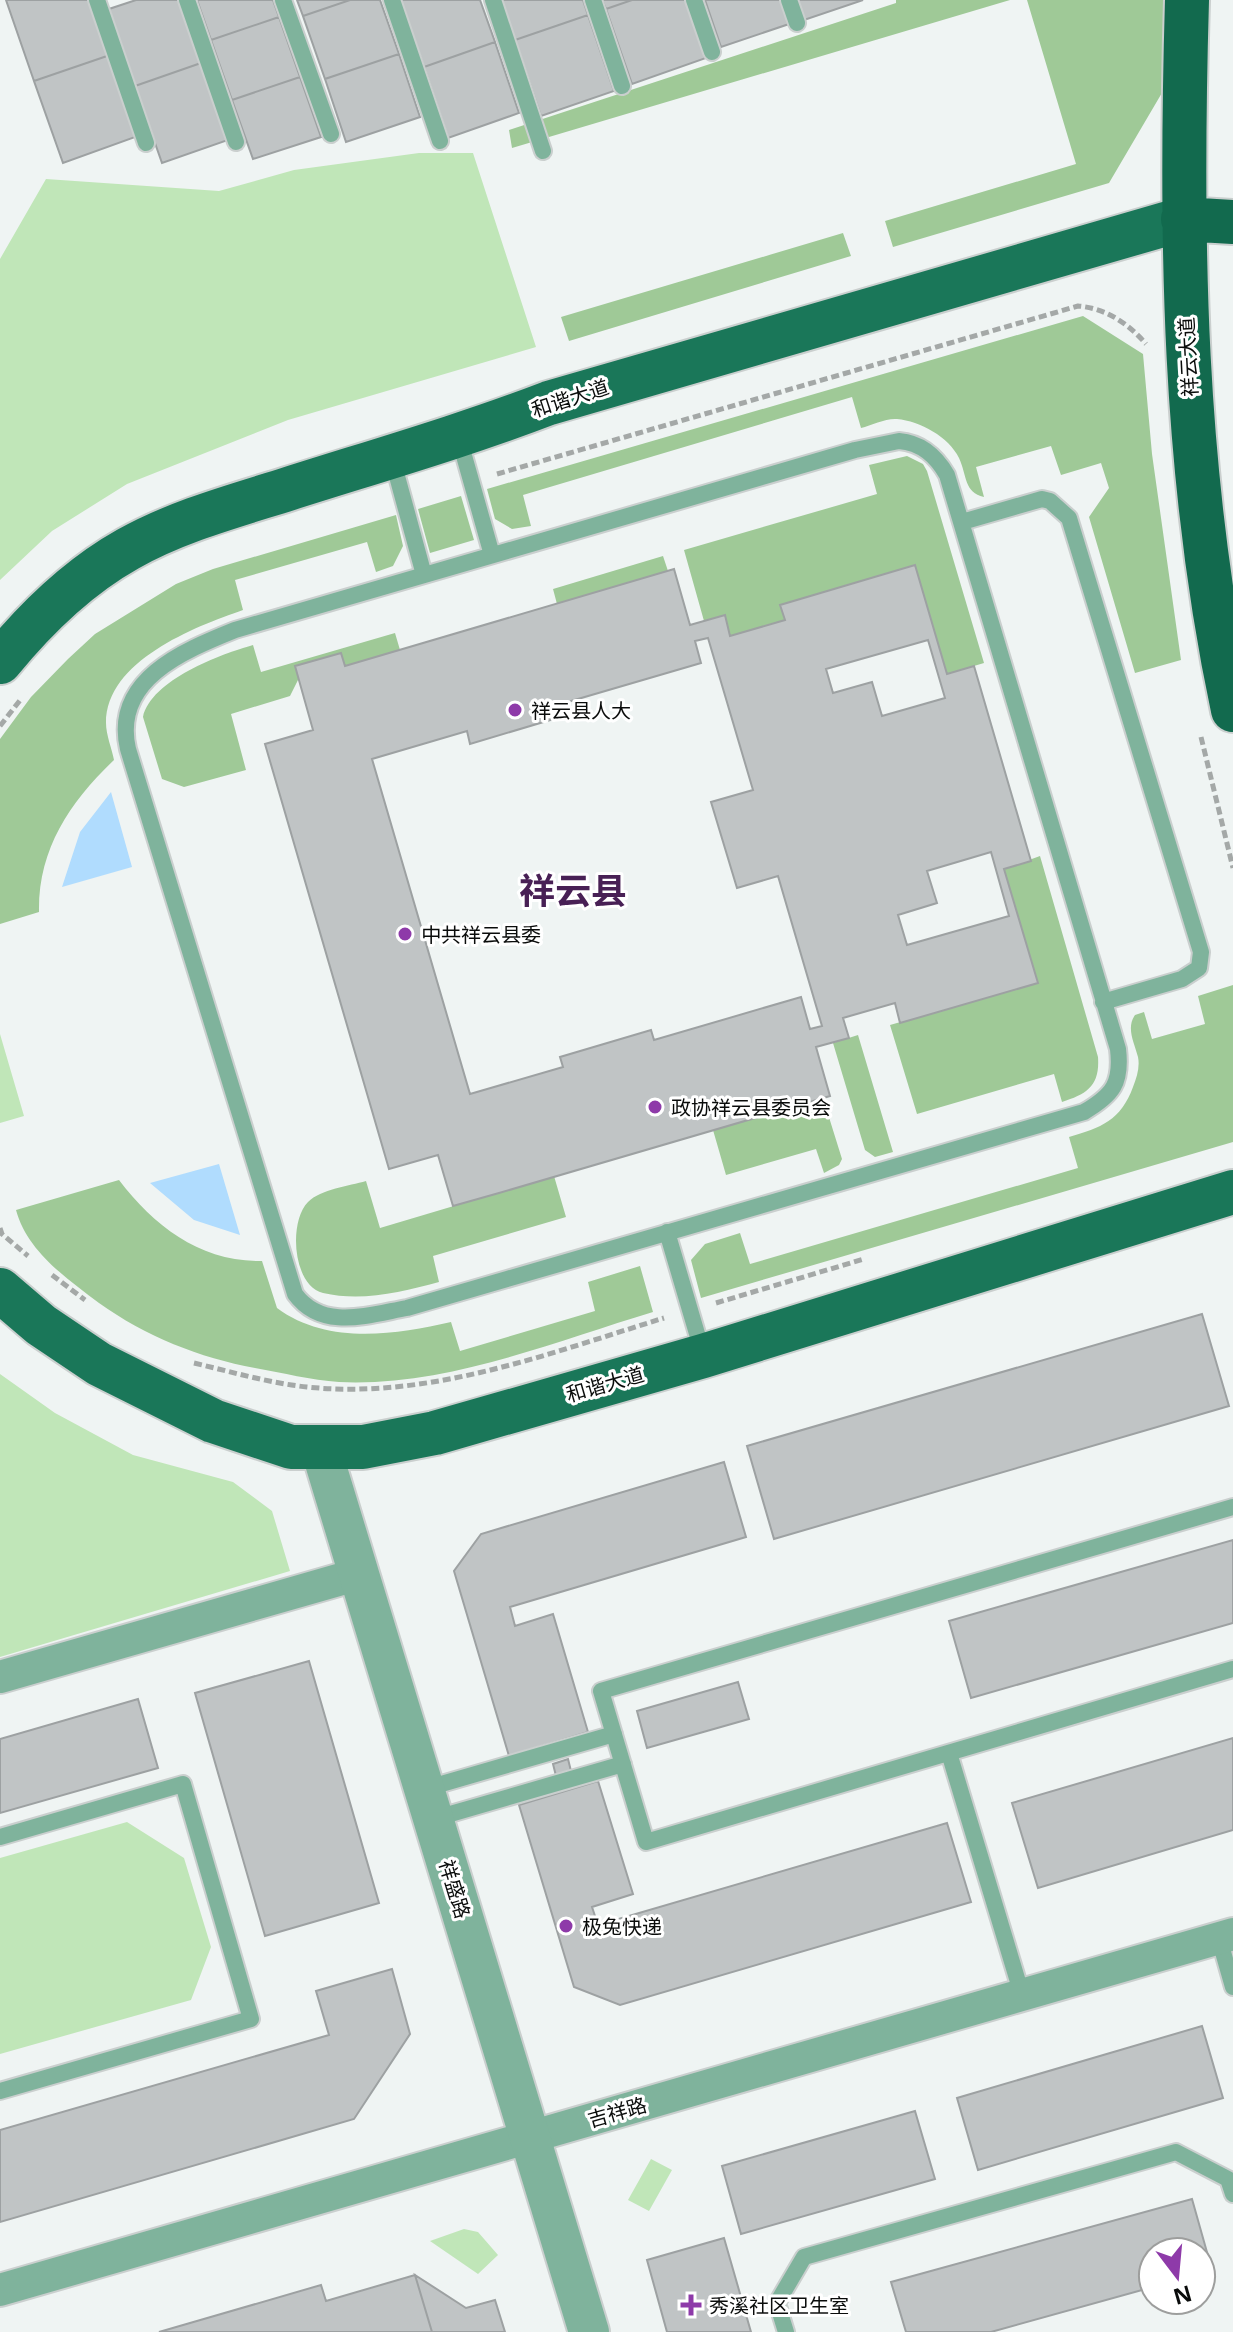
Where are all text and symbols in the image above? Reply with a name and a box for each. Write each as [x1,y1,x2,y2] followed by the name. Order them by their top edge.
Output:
[1172,316,1204,398] street label: 祥云大道
[528,373,612,423] street label: 和谐大道
[531,697,631,724] place label: 祥云县人大
[506,701,524,719] marker: 祥云县人大
[519,866,627,915] district label: 祥云县
[421,921,541,948] place label: 中共祥云县委
[396,925,414,943] marker: 中共祥云县委
[671,1094,831,1121] place label: 政协祥云县委员会
[646,1098,664,1116] marker: 政协祥云县委员会
[563,1360,647,1408] street label: 和谐大道
[433,1856,477,1922] street label: 祥盛路
[582,1913,662,1940] place label: 极兔快递
[557,1917,575,1935] marker: 极兔快递
[584,2091,650,2133] street label: 吉祥路
[1137,2236,1217,2316] north arrow
[1170,2279,1196,2313] text: N
[709,2292,849,2319] place label: 秀溪社区卫生室
[680,2294,702,2316] marker: 秀溪社区卫生室

